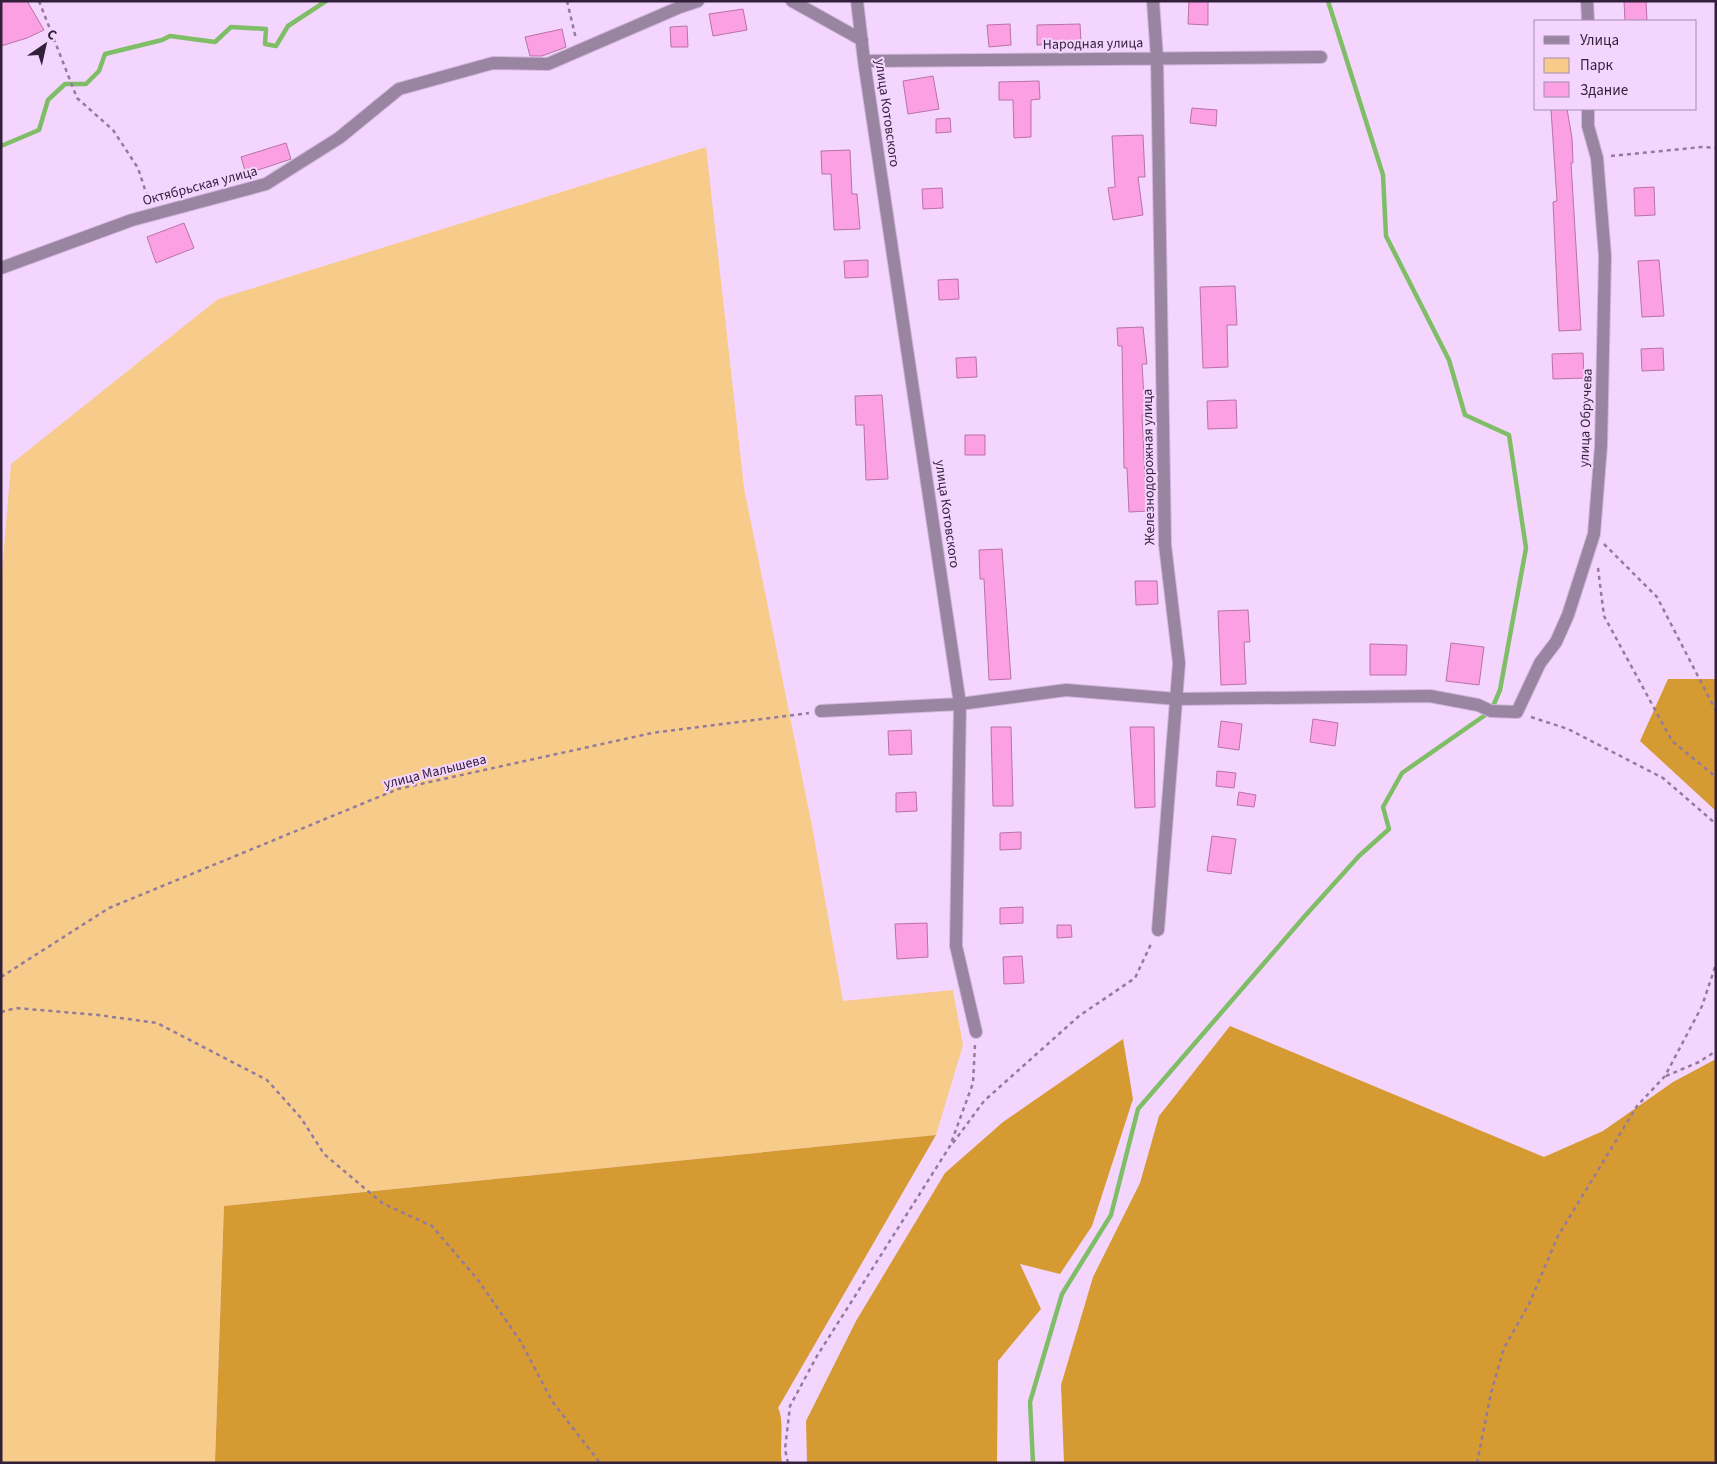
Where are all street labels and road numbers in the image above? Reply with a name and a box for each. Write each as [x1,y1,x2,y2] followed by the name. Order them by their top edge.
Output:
[1043,33,1143,55] street label: Народная улица
[869,58,905,168] street label: улица Котовского
[140,161,260,211] street label: Октябрьская улица
[1574,368,1598,468] street label: улица Обручева
[1138,389,1160,545] street label: Железнодорожная улица
[929,459,965,569] street label: улица Котовского
[382,750,488,794] street label: улица Малышева

